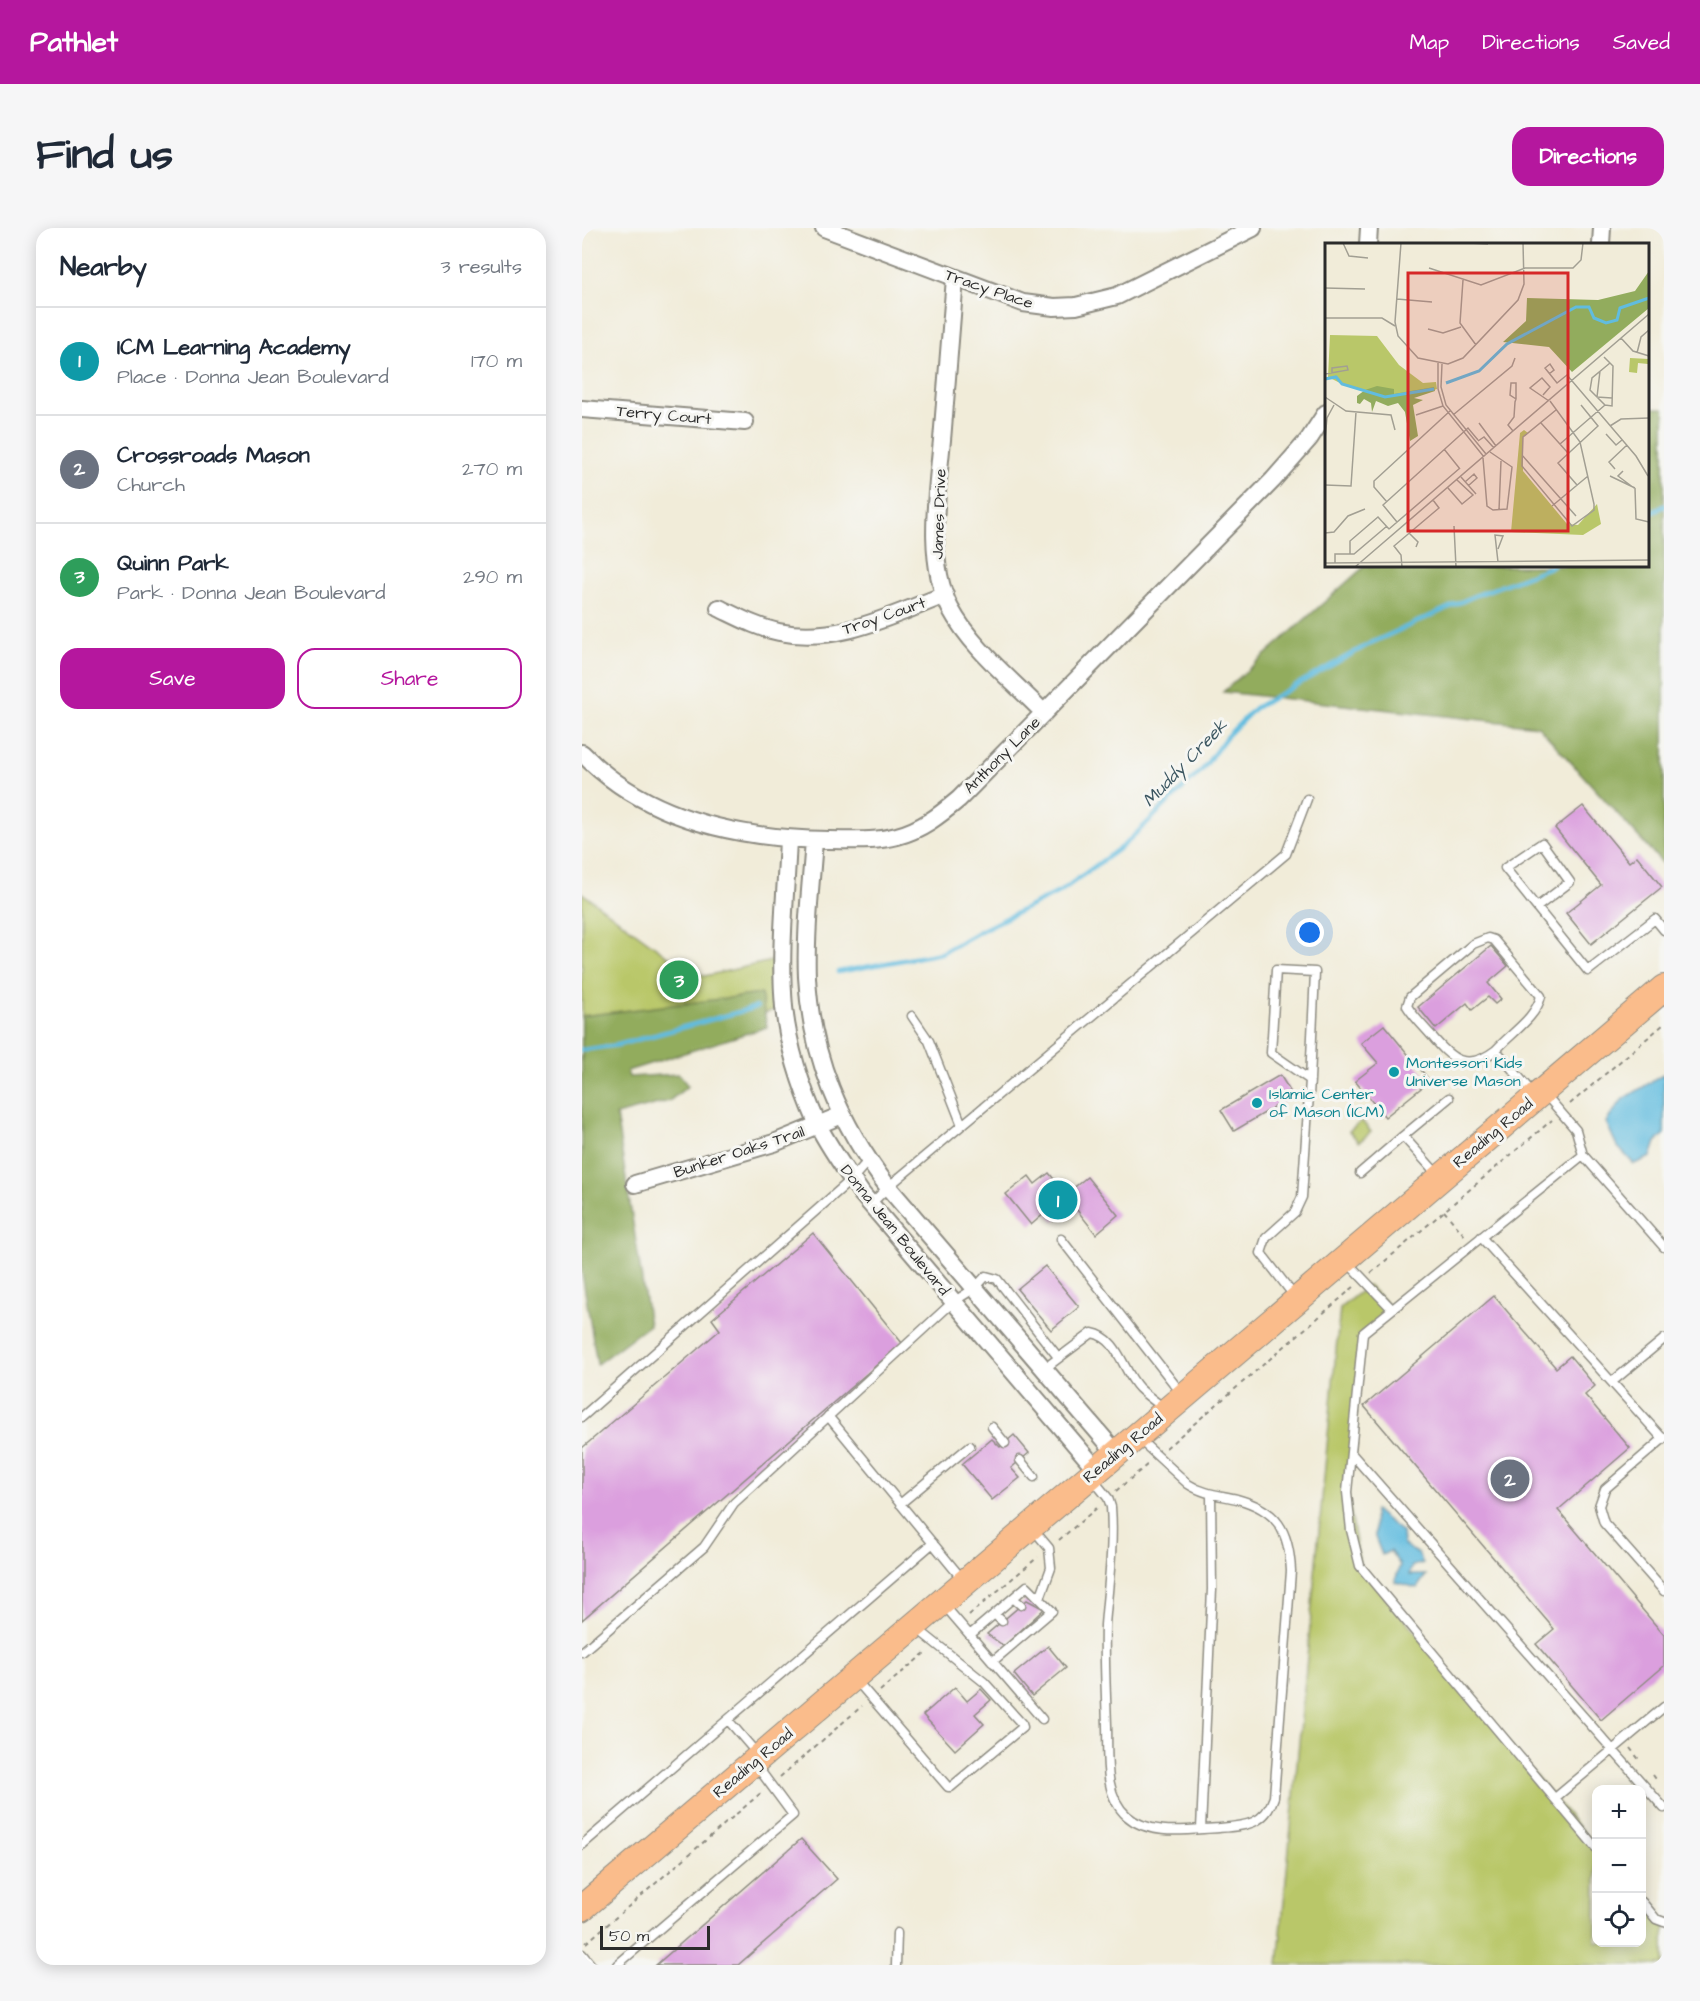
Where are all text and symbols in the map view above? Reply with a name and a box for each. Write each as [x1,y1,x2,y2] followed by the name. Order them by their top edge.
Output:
[30,23,118,62] text: Pathlet
[1409,28,1449,57] text: Map
[1482,28,1580,57] text: Directions
[1613,28,1670,57] text: Saved
[36,127,173,185] text: Find us
[1512,127,1664,186] button: Directions
[1325,243,1649,567] inset map
[60,249,147,285] text: Nearby
[440,253,522,281] text: 3 results
[942,264,1036,315] street label: Tracy Place
[117,332,350,363] text: ICM Learning Academy
[78,347,81,375] text: 1
[471,347,522,375] text: 170 m
[117,363,389,391] text: Place · Donna Jean Boulevard
[616,400,713,431] street label: Terry Court
[117,440,310,471] text: Crossroads Mason
[74,455,85,483] text: 2
[462,455,522,483] text: 270 m
[926,468,952,560] street label: James Drive
[117,471,185,499] text: Church
[117,548,229,579] text: Quinn Park
[74,563,85,591] text: 3
[463,563,522,591] text: 290 m
[117,579,386,607] text: Park · Donna Jean Boulevard
[839,591,929,641] street label: Troy Court
[60,648,285,709] button: Save
[297,648,522,709] button: Share
[959,711,1046,799] street label: Anthony Lane
[1137,713,1235,813] water label: Muddy Creek
[1295,918,1324,947] your location
[660,958,698,1002] pin: 3
[1406,1052,1522,1092] place label: Montessori Kids Universe Mason
[1387,1065,1401,1079] marker: Montessori Kids Universe Mason
[1269,1083,1384,1123] place label: Islamic Center of Mason (ICM)
[1448,1093,1538,1174] street label: Reading Road
[1250,1096,1264,1110] marker: Islamic Center of Mason (ICM)
[671,1120,807,1184] street label: Bunker Oaks Trail
[835,1160,955,1300] street label: Donna Jean Boulevard
[1038,1178,1078,1222] pin: 1
[1078,1408,1168,1489] street label: Reading Road
[1490,1456,1530,1502] pin: 2
[708,1723,798,1804] street label: Reading Road
[1592,1785,1646,1947] map controls
[1592,1785,1646,1839] button: +
[1592,1839,1646,1893] button: −
[1592,1893,1646,1947] button: locate
[600,1923,710,1950] scale bar
[609,1925,649,1947] text: 50 m

